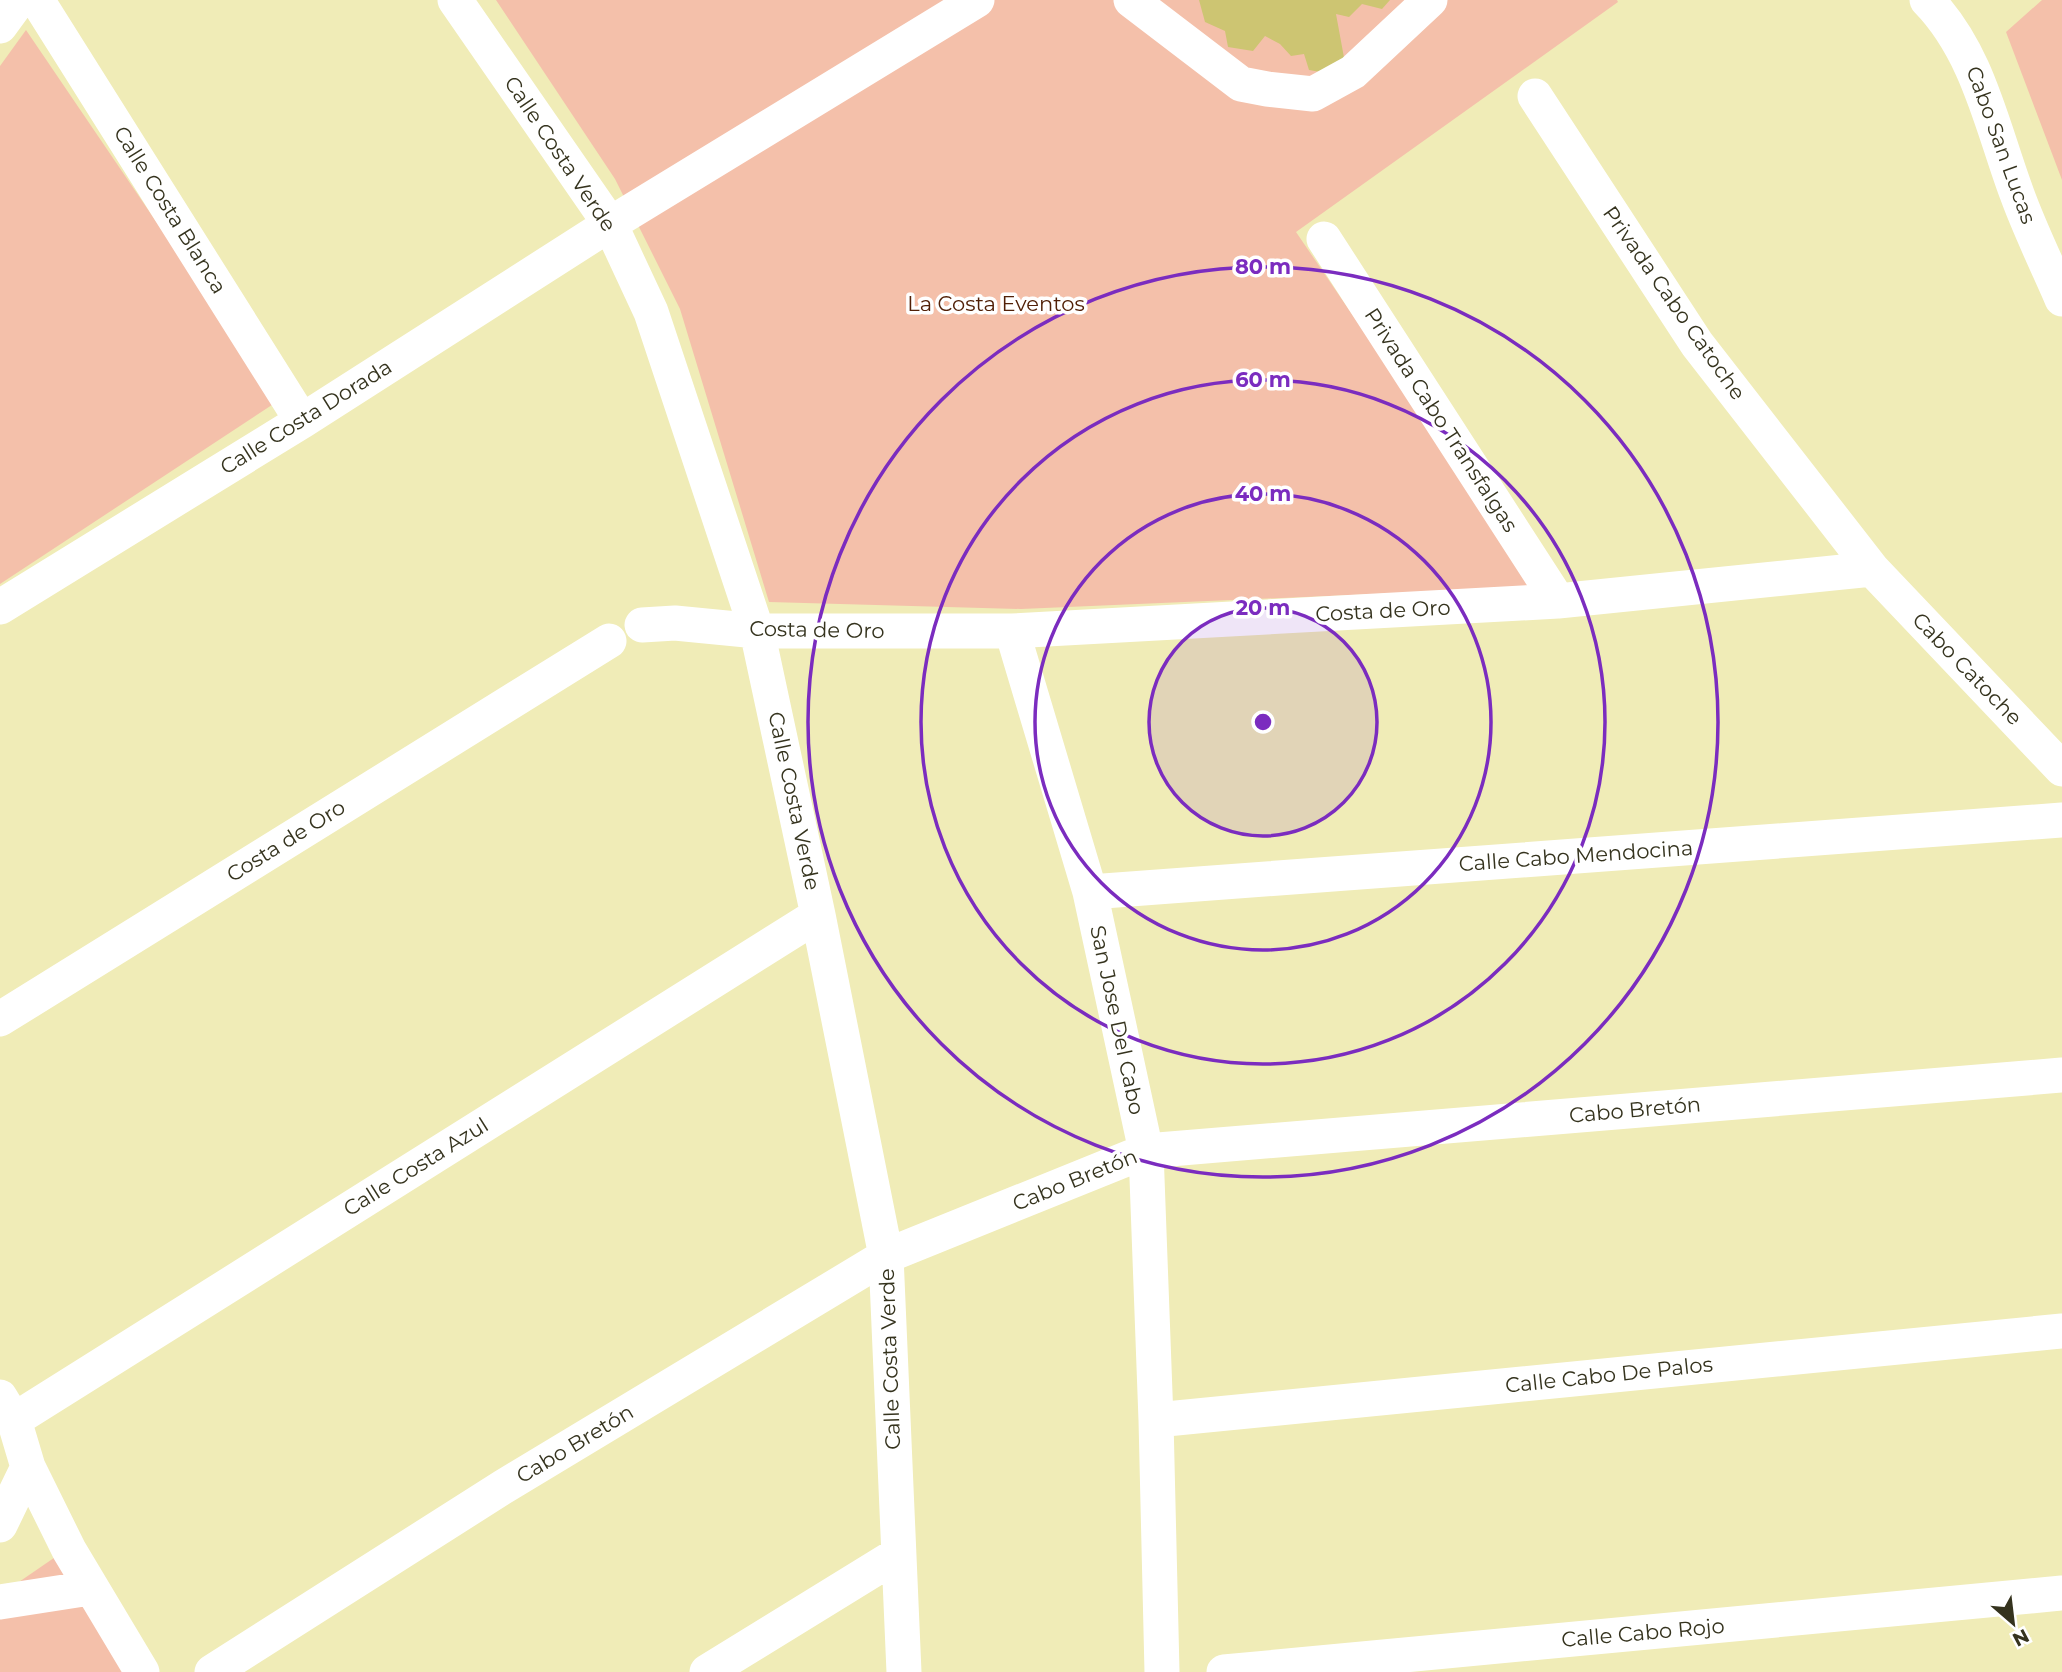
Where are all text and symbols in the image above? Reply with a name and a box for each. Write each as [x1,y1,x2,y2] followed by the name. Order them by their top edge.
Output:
[1961,63,2042,227] street label: Cabo San Lucas
[499,71,622,236] street label: Calle Costa Verde
[109,121,232,298] street label: Calle Costa Blanca
[1598,201,1751,404] street label: Privada Cabo Catoche
[1235,254,1291,279] text: 80 m
[907,291,1085,316] park label: La Costa Eventos
[1360,303,1523,536] street label: Privada Cabo Transfalgas
[215,354,396,480] street label: Calle Costa Dorada
[1235,367,1291,392] text: 60 m
[1235,481,1291,506] text: 40 m
[1315,594,1451,627] street label: Costa de Oro
[1236,595,1290,620] text: 20 m
[1907,607,2027,730] street label: Cabo Catoche
[749,616,885,643] street label: Costa de Oro
[763,709,826,892] street label: Calle Costa Verde
[1251,710,1275,734] centre of rings
[222,794,350,887] street label: Costa de Oro
[1458,835,1694,876] street label: Calle Cabo Mendocina
[1085,923,1150,1117] street label: San Jose Del Cabo
[1568,1091,1702,1128] street label: Cabo Bretón
[339,1112,493,1221] street label: Calle Costa Azul
[1009,1143,1141,1216] street label: Cabo Bretón
[874,1268,905,1450] street label: Calle Costa Verde
[1504,1351,1714,1398] street label: Calle Cabo De Palos
[512,1399,638,1488] street label: Cabo Bretón
[1978,1588,2048,1658] north arrow
[1560,1613,1726,1652] street label: Calle Cabo Rojo
[2009,1624,2033,1651] text: N

